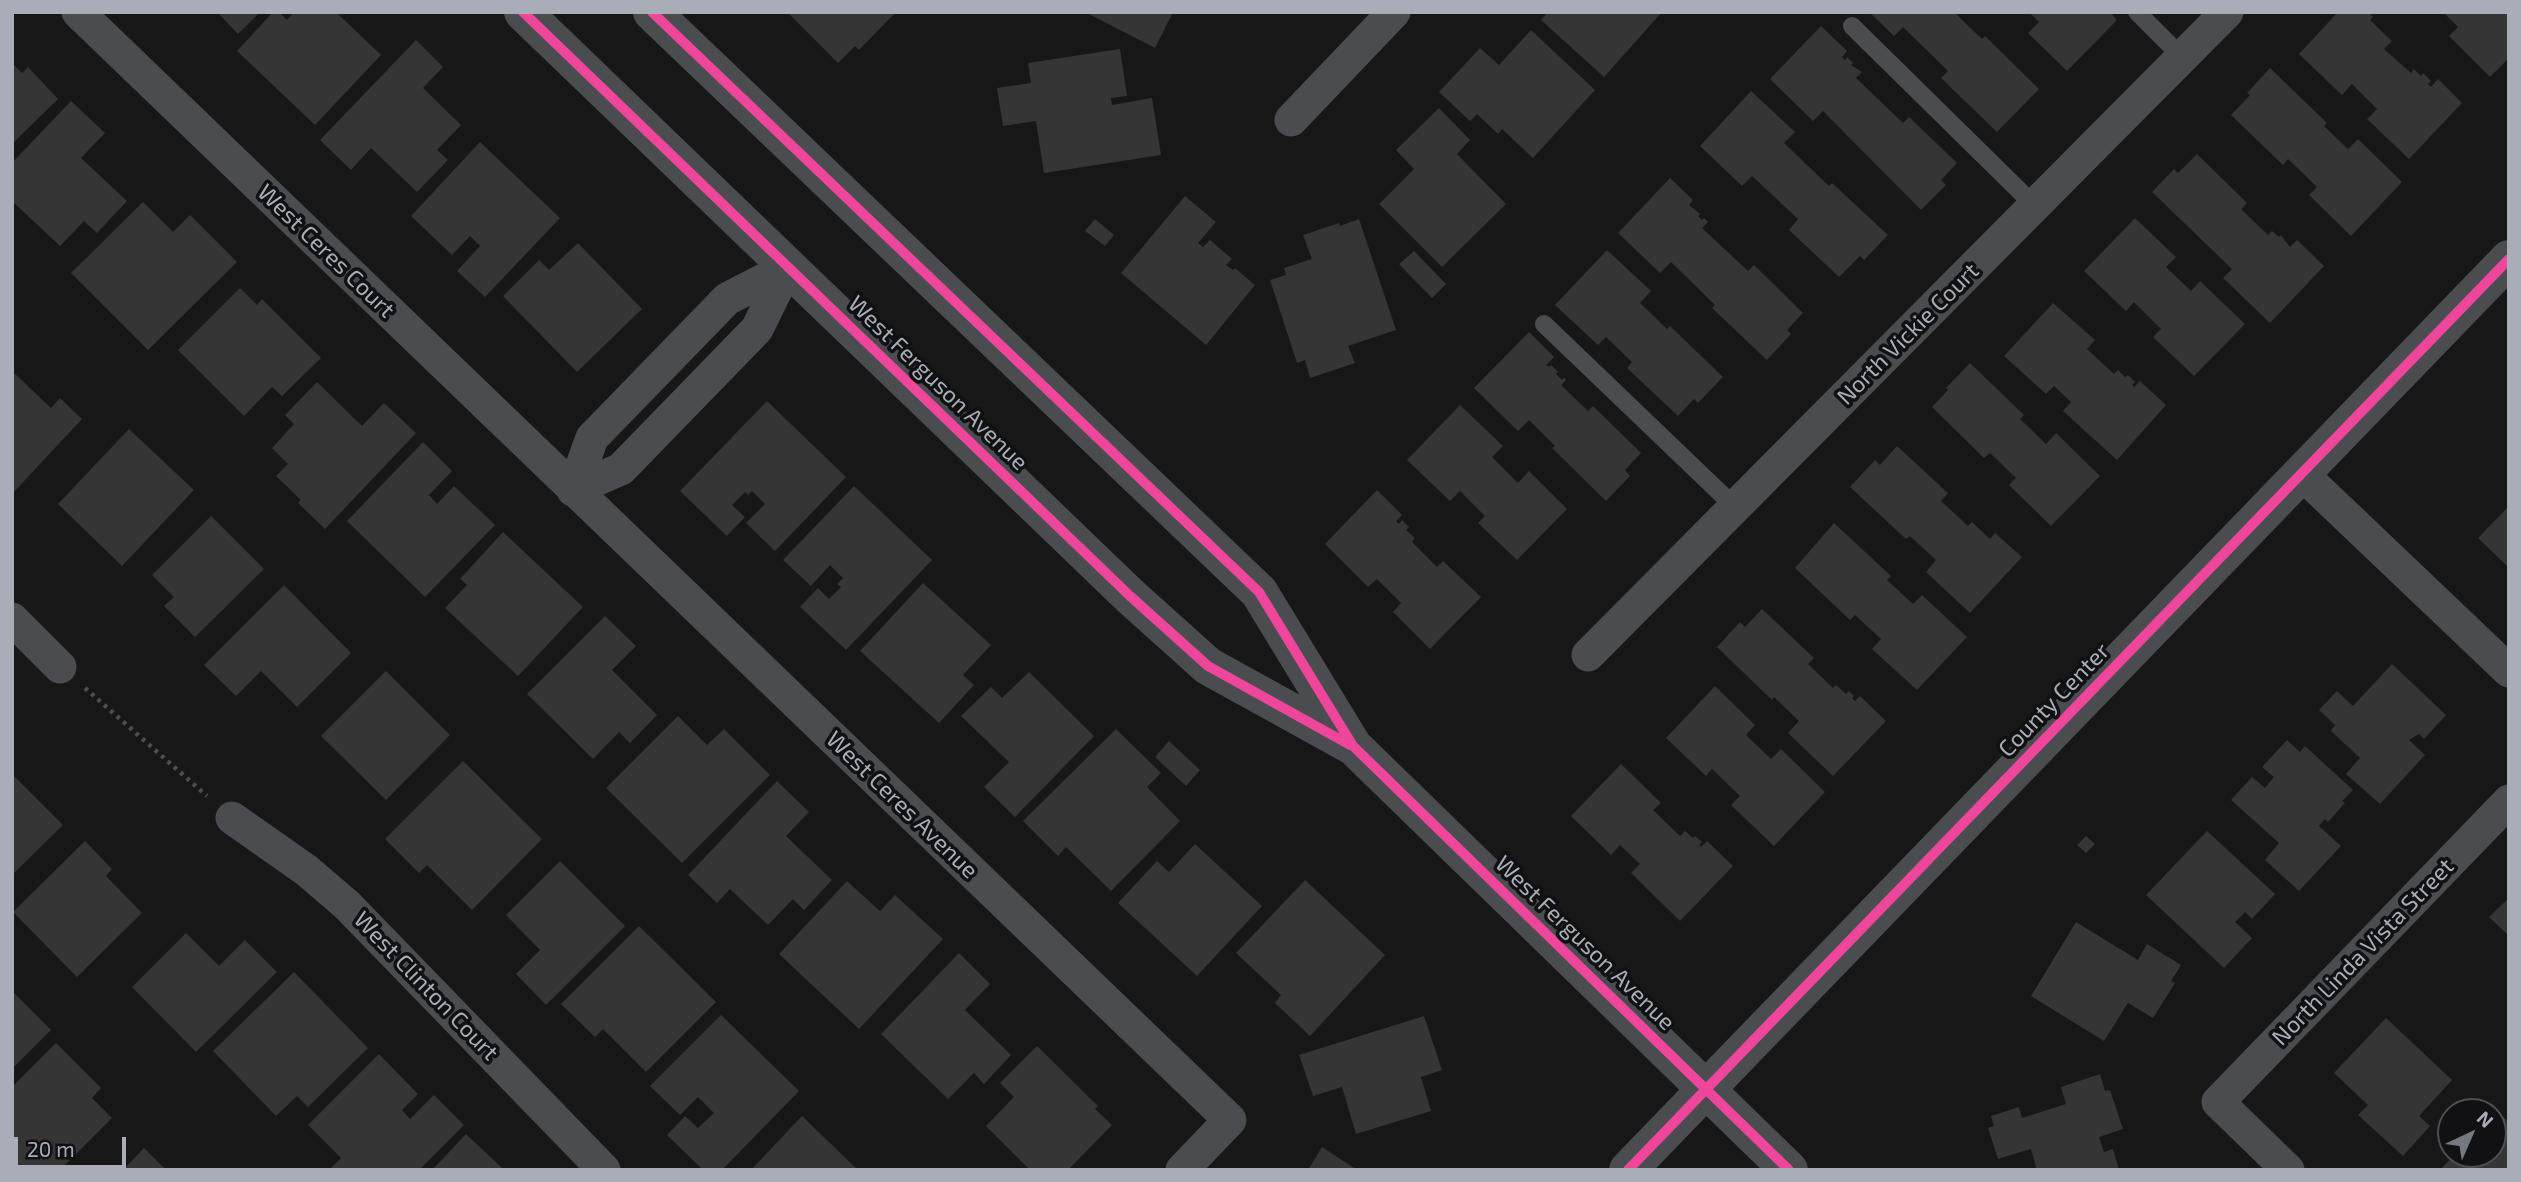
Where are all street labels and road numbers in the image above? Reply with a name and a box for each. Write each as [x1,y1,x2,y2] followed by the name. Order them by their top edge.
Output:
[252,179,400,323] street label: West Ceres Court
[1831,257,1985,411] street label: North Vickie Court
[842,290,1034,476] street label: West Ferguson Avenue
[1993,637,2115,763] street label: County Center
[821,726,983,884] street label: West Ceres Avenue
[1489,850,1681,1036] street label: West Ferguson Avenue
[2266,853,2460,1051] street label: North Linda Vista Street
[348,906,504,1066] street label: West Clinton Court

